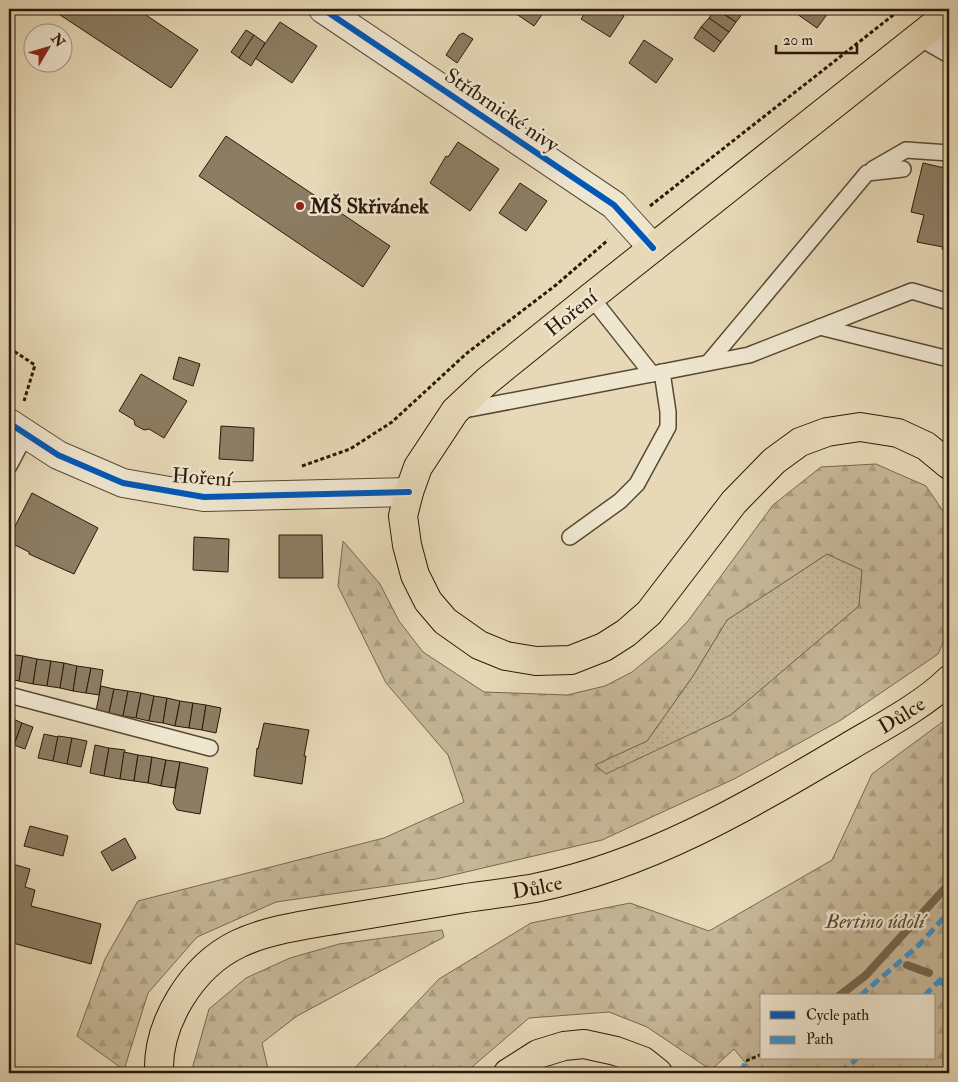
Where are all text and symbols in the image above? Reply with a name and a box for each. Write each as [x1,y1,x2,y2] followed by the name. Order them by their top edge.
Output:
[22,22,72,72] north arrow
[776,22,857,54] scale bar
[47,29,69,51] text: N
[783,31,813,50] text: 20 m
[439,62,565,159] street label: Stříbrnické nivy
[309,193,430,220] place label: MŠ Skřivánek
[294,200,306,212] marker: MŠ Skřivánek
[540,283,604,343] street label: Hoření
[171,462,234,493] street label: Hoření
[873,691,931,741] street label: Důlce
[510,869,565,906] street label: Důlce
[824,908,928,935] park label: Bertino údolí
[760,994,936,1060] legend
[806,1006,869,1026] text: Cycle path
[806,1030,833,1049] text: Path

